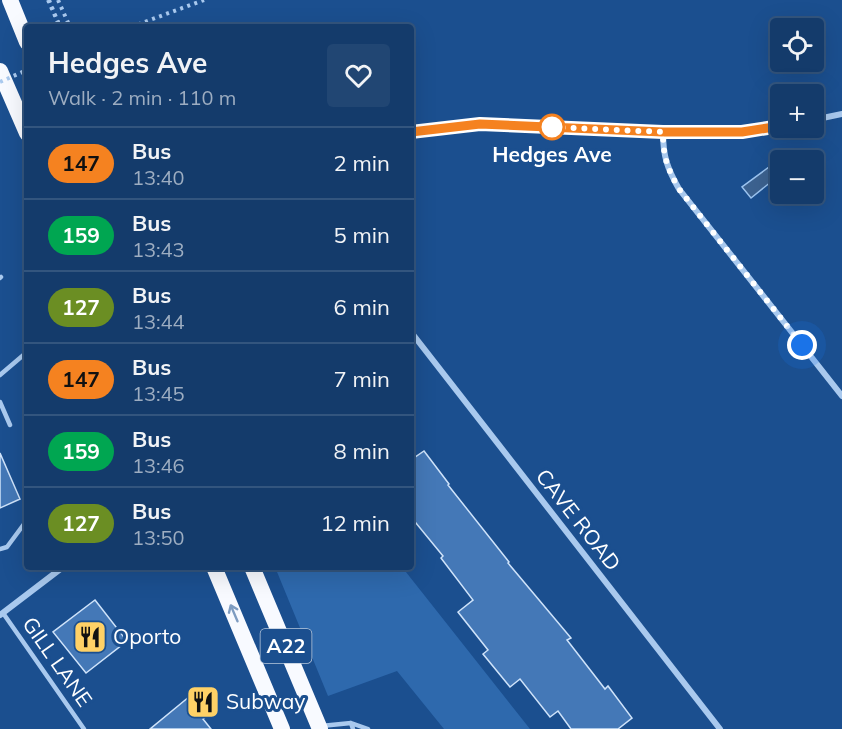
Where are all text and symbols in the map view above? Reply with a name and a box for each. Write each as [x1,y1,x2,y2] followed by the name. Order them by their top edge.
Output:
[770,18,824,204] map controls
[770,18,824,72] button: locate
[327,44,390,107] button: heart
[48,45,207,80] text: Hedges Ave
[770,84,824,138] button: +
[48,85,236,110] text: Walk · 2 min · 110 m
[539,114,565,140] marker: Hedges Ave
[132,137,171,165] text: Bus
[492,141,612,167] place label: Hedges Ave
[334,149,390,177] text: 2 min
[62,150,100,176] text: 147
[770,150,824,204] button: −
[132,165,185,190] text: 13:40
[132,209,171,237] text: Bus
[334,221,390,249] text: 5 min
[62,222,100,248] text: 159
[132,237,185,262] text: 13:43
[132,281,171,309] text: Bus
[334,293,390,321] text: 6 min
[62,294,100,320] text: 127
[132,309,185,334] text: 13:44
[787,330,817,360] your location
[132,353,171,381] text: Bus
[334,365,390,393] text: 7 min
[62,366,100,392] text: 147
[132,381,185,406] text: 13:45
[132,425,171,453] text: Bus
[334,437,390,465] text: 8 min
[62,438,100,464] text: 159
[132,453,185,478] text: 13:46
[531,463,627,576] street label: CAVE ROAD
[132,497,171,525] text: Bus
[320,509,390,537] text: 12 min
[62,510,100,536] text: 127
[132,525,185,550] text: 13:50
[228,605,239,623] one-way arrow
[17,612,98,711] street label: GILL LANE
[72,619,108,655] restaurant icon: Oporto
[113,623,181,649] place label: Oporto
[260,629,312,663] road number: A22
[185,684,221,720] restaurant icon: Subway
[226,688,305,714] place label: Subway

